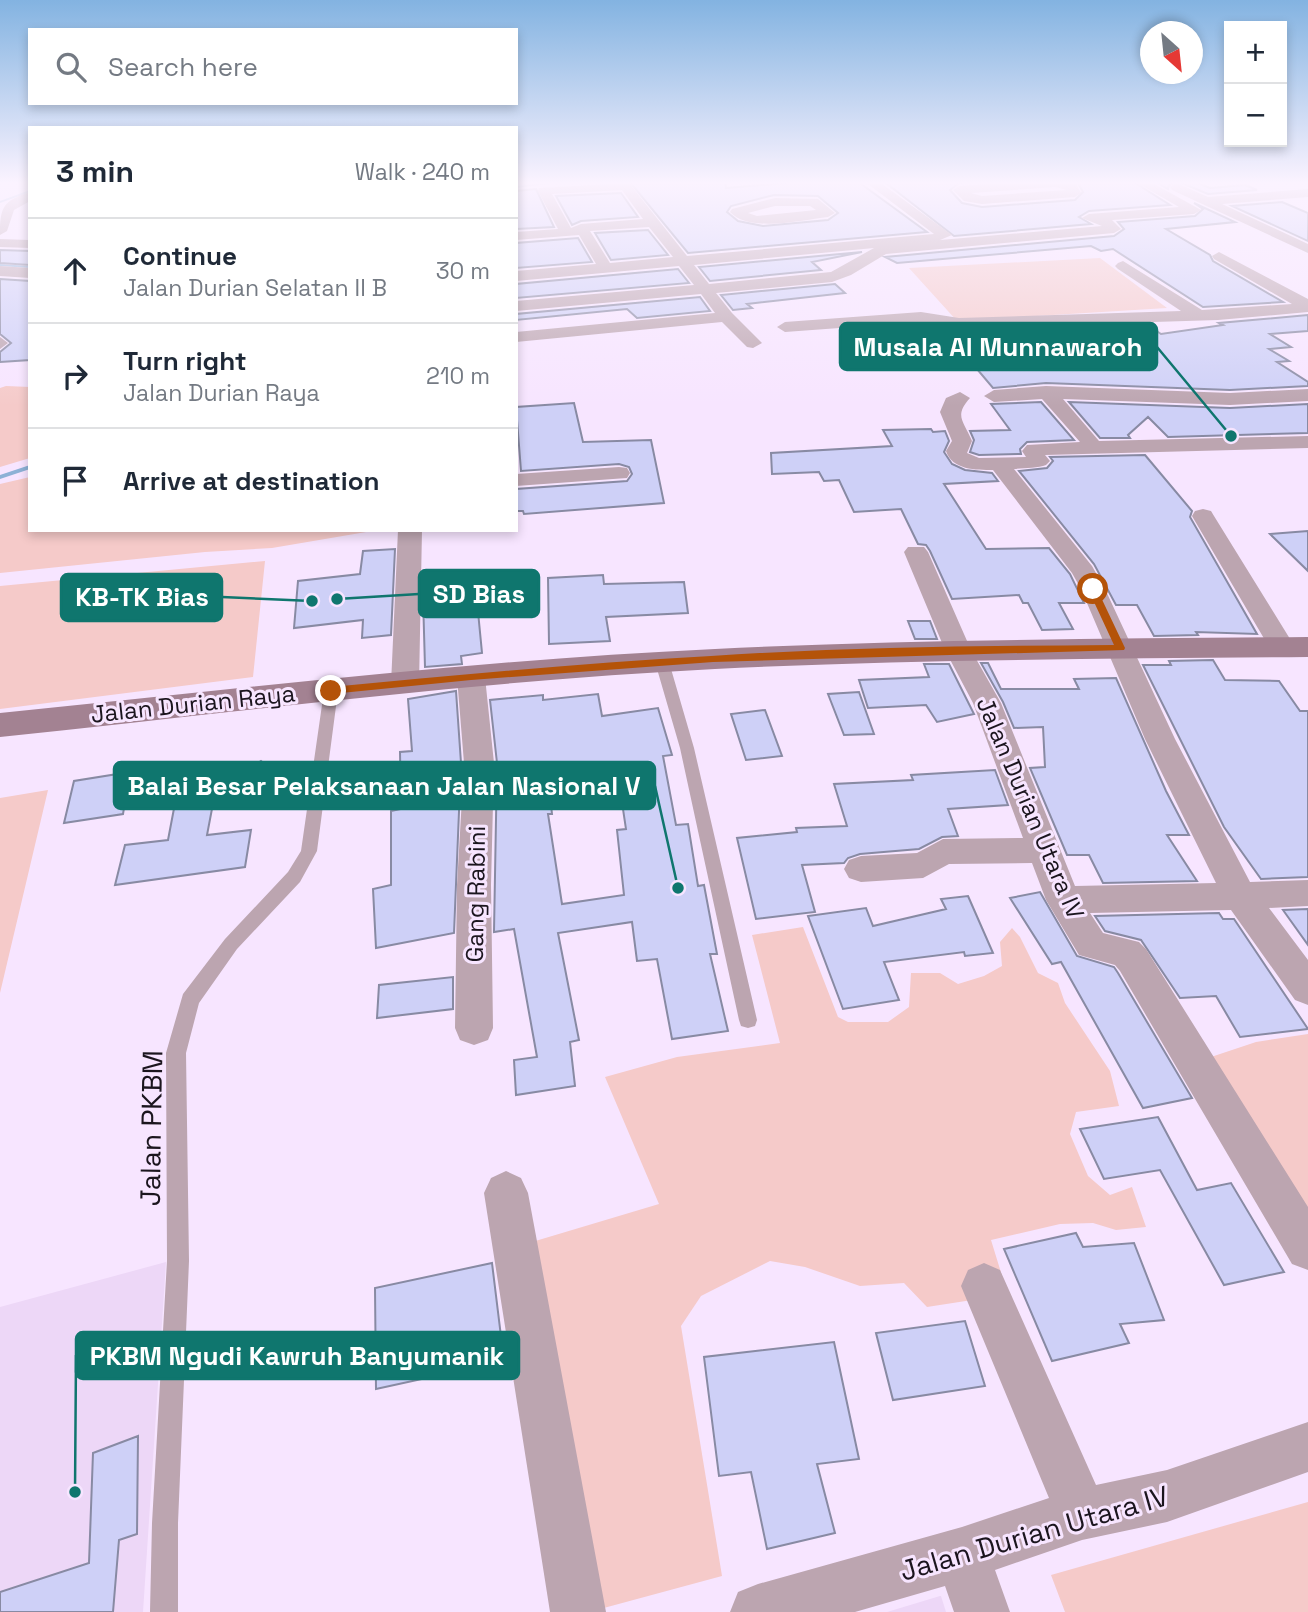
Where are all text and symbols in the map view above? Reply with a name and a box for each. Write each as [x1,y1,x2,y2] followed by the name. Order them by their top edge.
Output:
[1140,21,1203,84] north arrow
[1224,21,1287,147] map controls
[1224,21,1287,84] button: +
[28,28,518,105] search box
[52,48,90,86] icon: search
[108,50,258,84] text: Search here
[1224,84,1287,147] button: −
[56,152,134,191] text: 3 min
[355,157,490,187] text: Walk · 240 m
[123,239,237,273] text: Continue
[56,252,94,290] icon: ahead
[436,256,490,286] text: 30 m
[123,273,387,303] text: Jalan Durian Selatan II B
[840,323,1157,370] callout: Musala Al Munnawaroh
[854,330,1142,364] text: Musala Al Munnawaroh
[123,344,247,378] text: Turn right
[56,357,94,395] icon: right
[426,361,490,391] text: 210 m
[123,378,320,408] text: Jalan Durian Raya
[56,462,94,500] icon: arrive
[123,464,380,498] text: Arrive at destination
[419,570,539,617] callout: SD Bias
[1077,573,1108,604] route start
[61,574,222,621] callout: KB-TK Bias
[433,577,525,611] text: SD Bias
[75,580,209,614] text: KB-TK Bias
[315,675,346,706] route end
[89,677,297,730] street label: Jalan Durian Raya
[970,692,1091,924] street label: Jalan Durian Utara IV
[114,762,655,809] callout: Balai Besar Pelaksanaan Jalan Nasional V
[127,769,641,803] text: Balai Besar Pelaksanaan Jalan Nasional V
[459,825,492,963] street label: Gang Rabini
[132,1050,170,1206] street label: Jalan PKBM
[76,1332,519,1379] callout: PKBM Ngudi Kawruh Banyumanik
[90,1339,505,1373] text: PKBM Ngudi Kawruh Banyumanik
[895,1477,1173,1589] street label: Jalan Durian Utara IV

